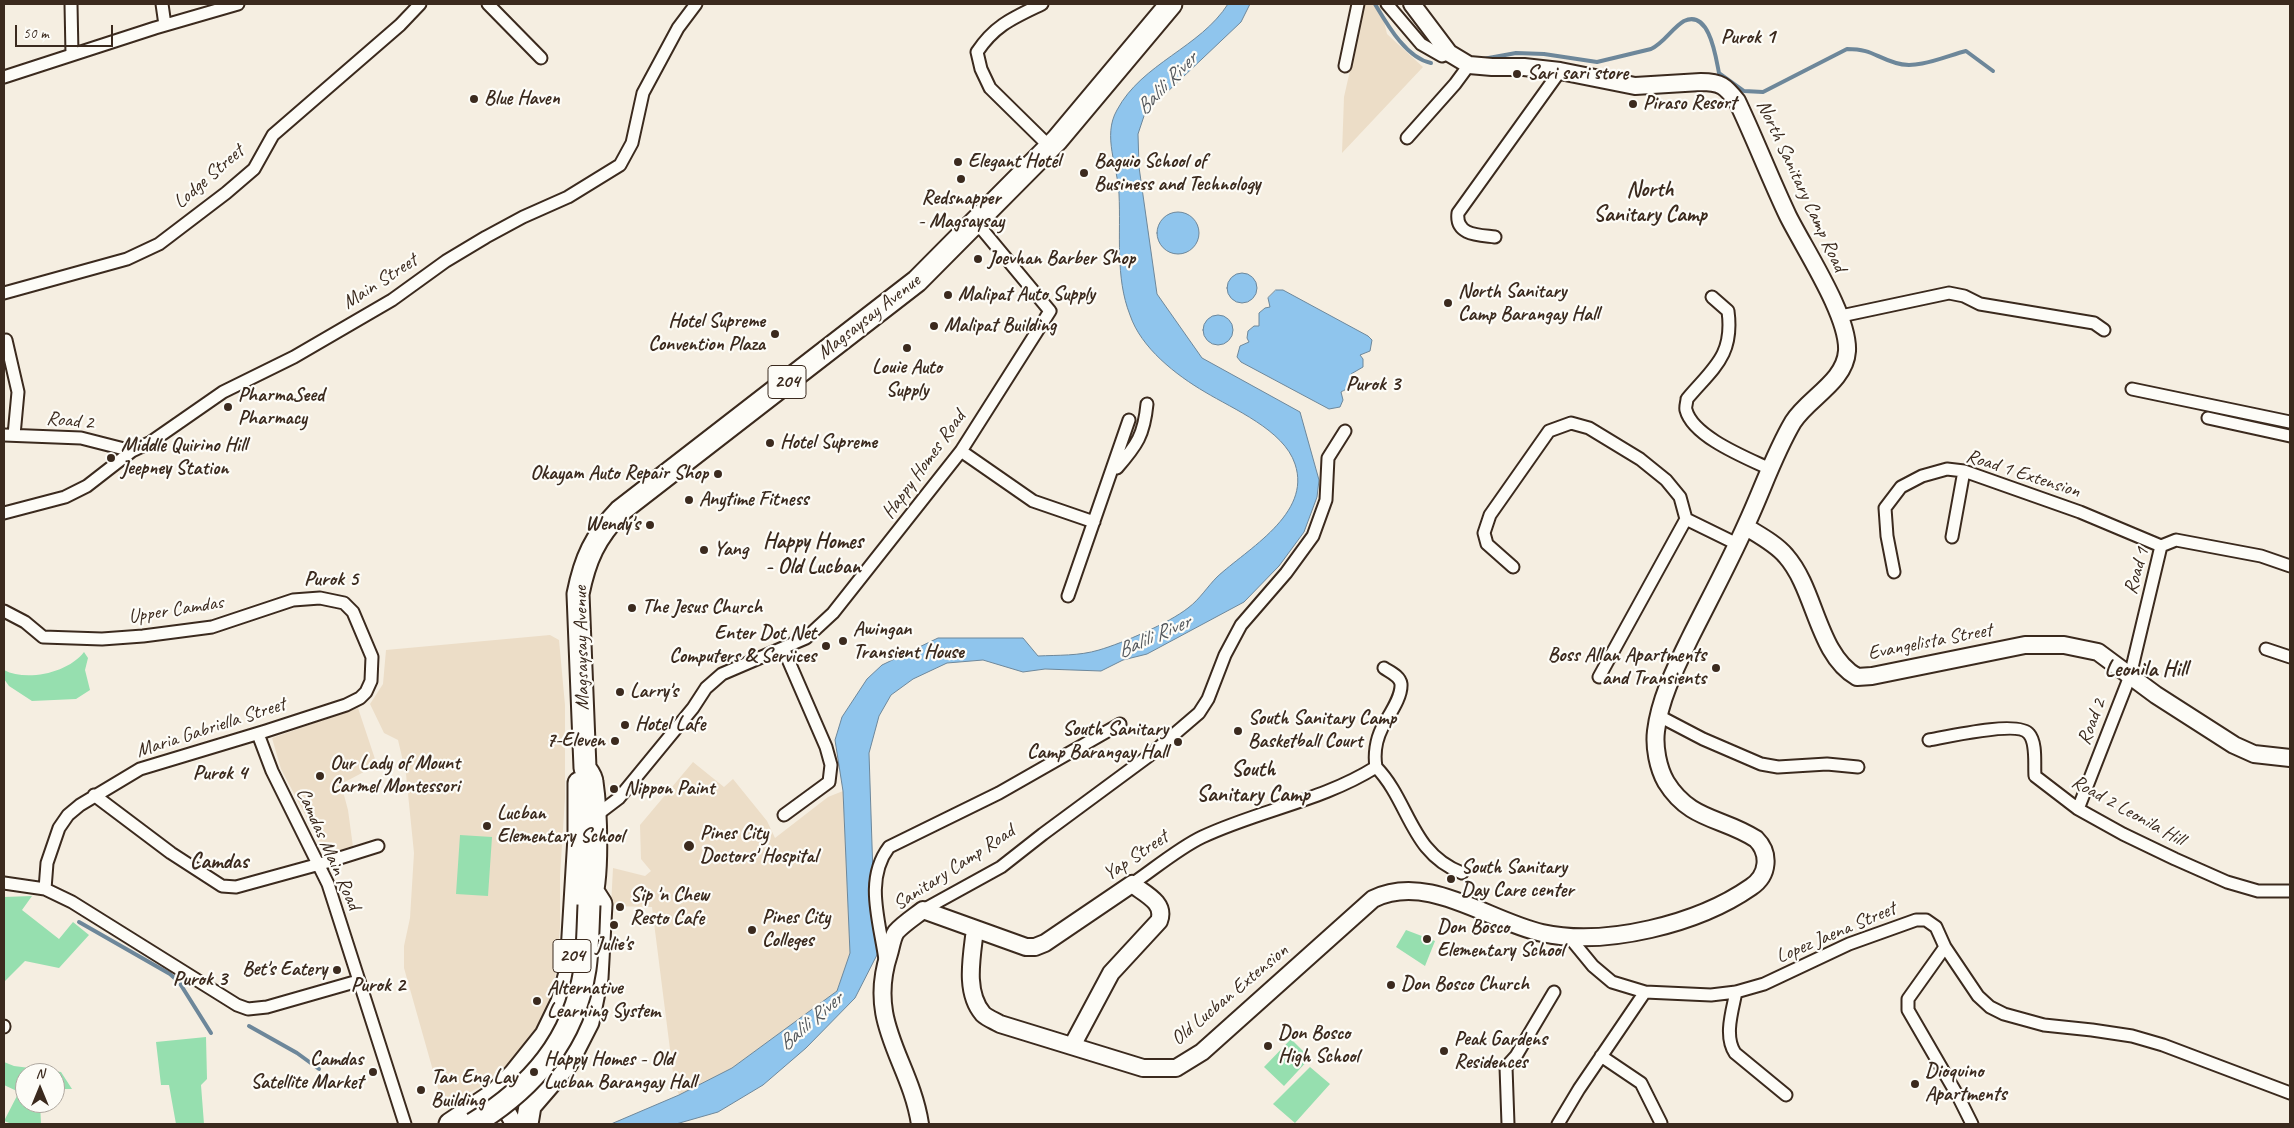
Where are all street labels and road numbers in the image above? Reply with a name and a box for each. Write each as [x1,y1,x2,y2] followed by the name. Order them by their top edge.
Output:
[1751,96,1851,276] street label: North Sanitary Camp Road
[169,140,249,214] street label: Lodge Street
[338,249,422,315] street label: Main Street
[813,269,925,365] street label: Magsaysay Avenue
[768,366,806,398] road number: 204
[877,406,971,524] street label: Happy Homes Road
[45,407,95,435] street label: Road 2
[1963,444,2083,504] street label: Road 1 Extension
[2119,545,2155,597] street label: Road 1
[569,586,595,710] street label: Magsaysay Avenue
[127,591,225,629] street label: Upper Camdas
[1866,618,1994,666] street label: Evangelista Street
[133,693,289,763] street label: Maria Gabriella Street
[2072,696,2112,748] street label: Road 2
[2067,770,2189,852] street label: Road 2 Leonila Hill
[290,784,366,914] street label: Camdas Main Road
[889,820,1019,916] street label: Sanitary Camp Road
[1099,826,1173,886] street label: Yap Street
[1773,897,1899,969] street label: Lopez Jaena Street
[553,939,591,972] road number: 204
[1167,939,1293,1051] street label: Old Lucban Extension

